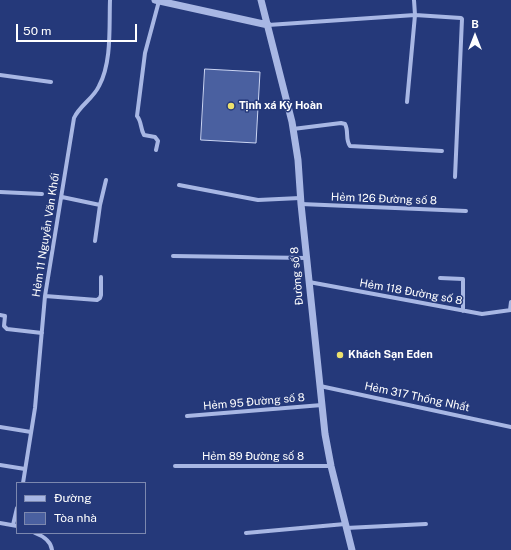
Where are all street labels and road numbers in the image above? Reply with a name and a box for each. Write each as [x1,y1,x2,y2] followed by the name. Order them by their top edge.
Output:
[30,172,62,298] street label: Hẻm 11 Nguyễn Văn Khối
[331,191,437,207] street label: Hẻm 126 Đường số 8
[288,246,306,306] street label: Đường số 8
[358,276,464,308] street label: Hẻm 118 Đường số 8
[363,379,471,415] street label: Hẻm 317 Thống Nhất
[203,391,305,413] street label: Hẻm 95 Đường số 8
[202,450,304,464] street label: Hẻm 89 Đường số 8

